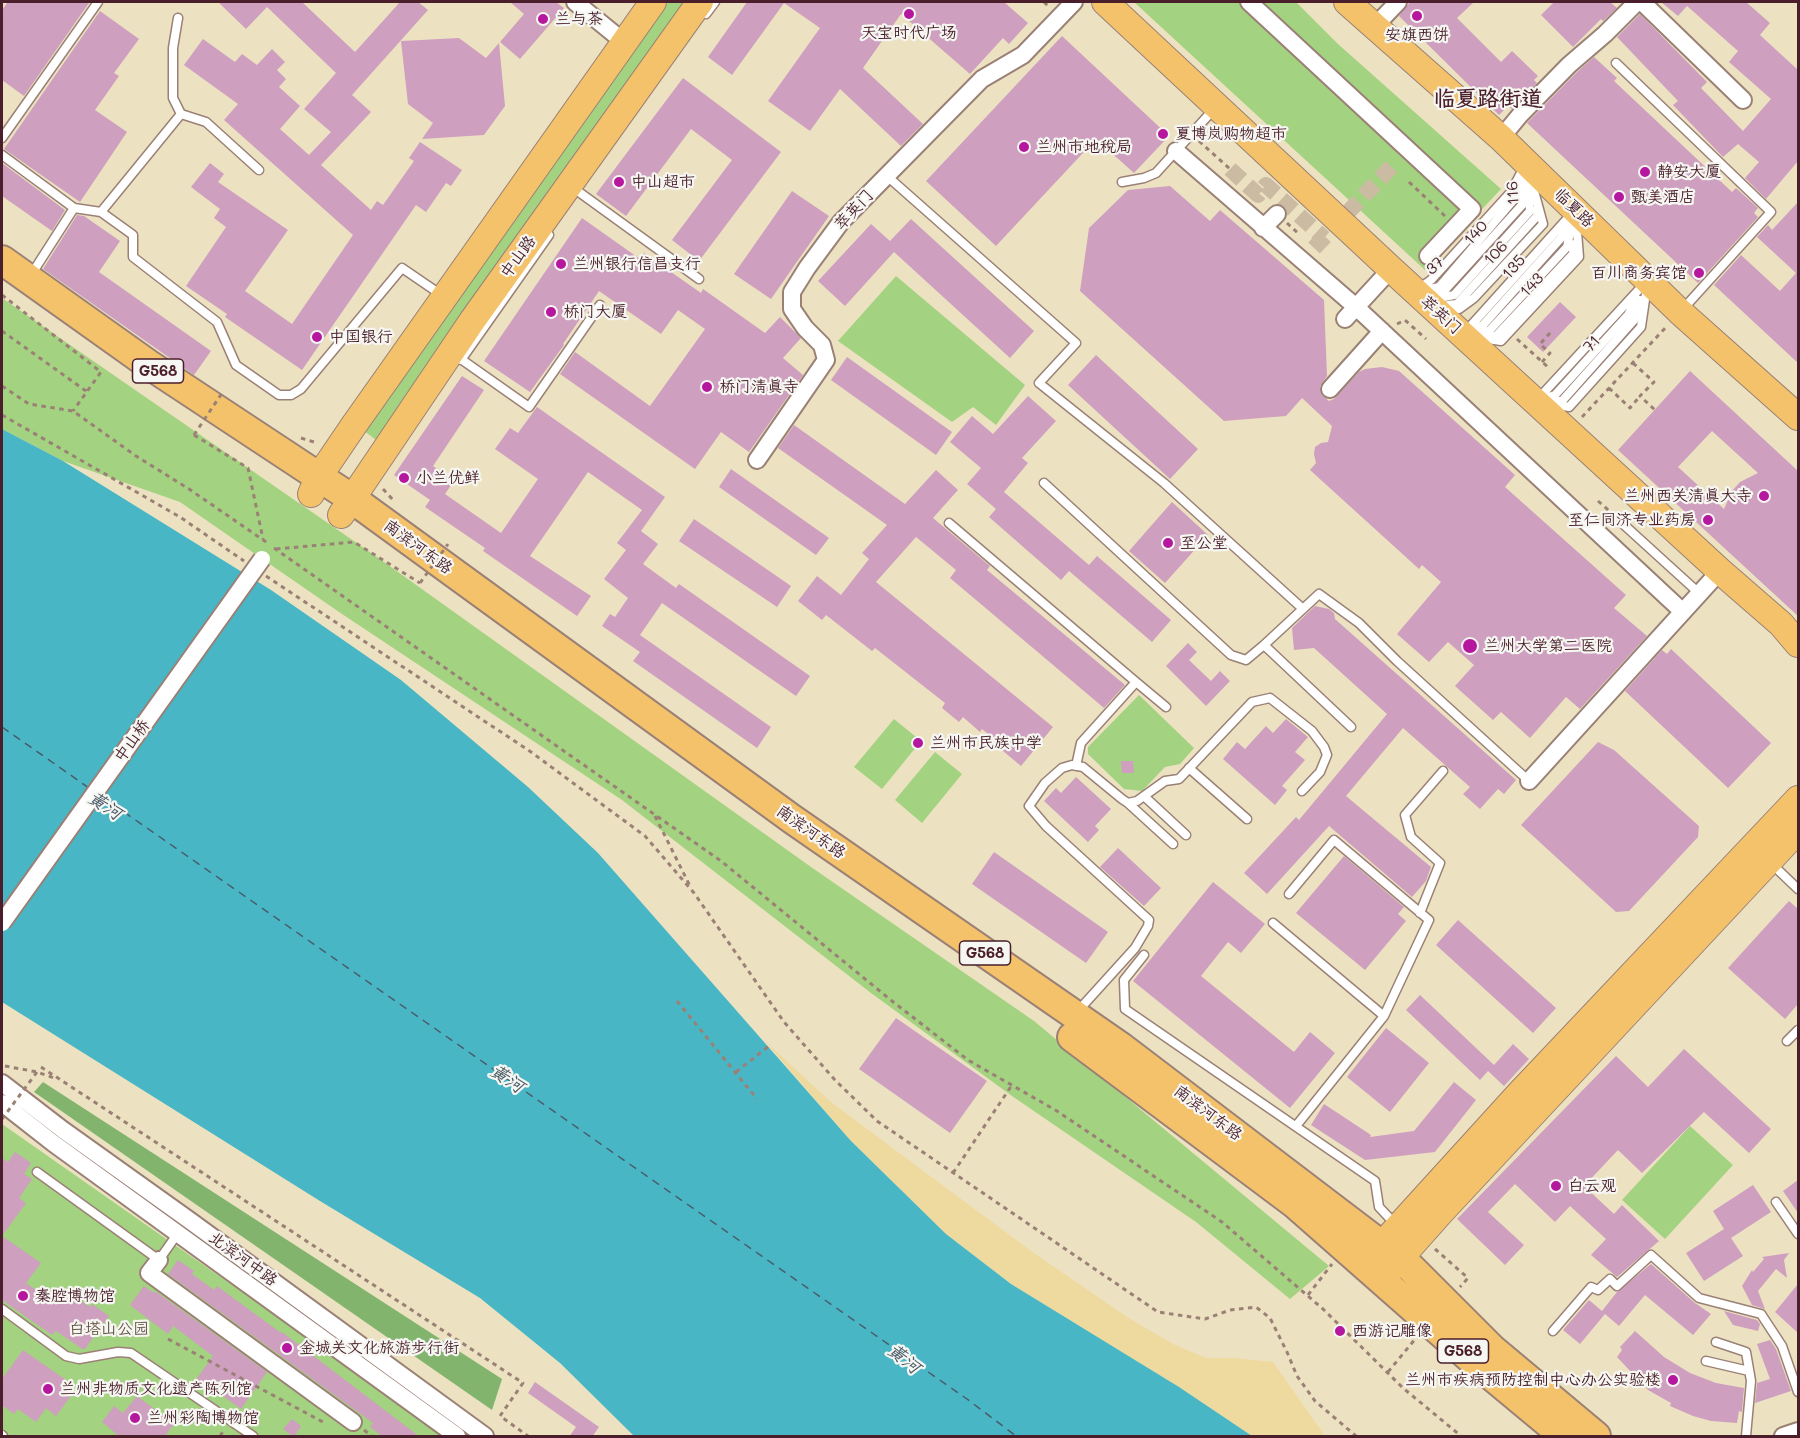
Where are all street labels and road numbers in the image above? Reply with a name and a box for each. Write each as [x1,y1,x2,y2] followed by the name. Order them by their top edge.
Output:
[1503,180,1523,206] street label: 116
[1550,184,1598,232] street label: 临夏路
[831,186,877,234] street label: 萃英门
[1460,217,1492,249] street label: 140
[496,232,540,282] street label: 中山路
[1480,237,1512,269] street label: 106
[1498,251,1530,283] street label: 135
[1422,253,1448,279] street label: 37
[1516,269,1548,301] street label: 143
[1417,292,1465,338] street label: 萃英门
[1579,332,1605,356] street label: 71
[132,359,184,383] road number: G568
[380,516,456,578] street label: 南滨河东路
[110,716,154,766] street label: 中山桥
[773,801,849,863] street label: 南滨河东路
[960,941,1010,965] road number: G568
[1170,1081,1246,1145] street label: 南滨河东路
[205,1228,281,1290] street label: 北滨河中路
[1438,1339,1488,1363] road number: G568

